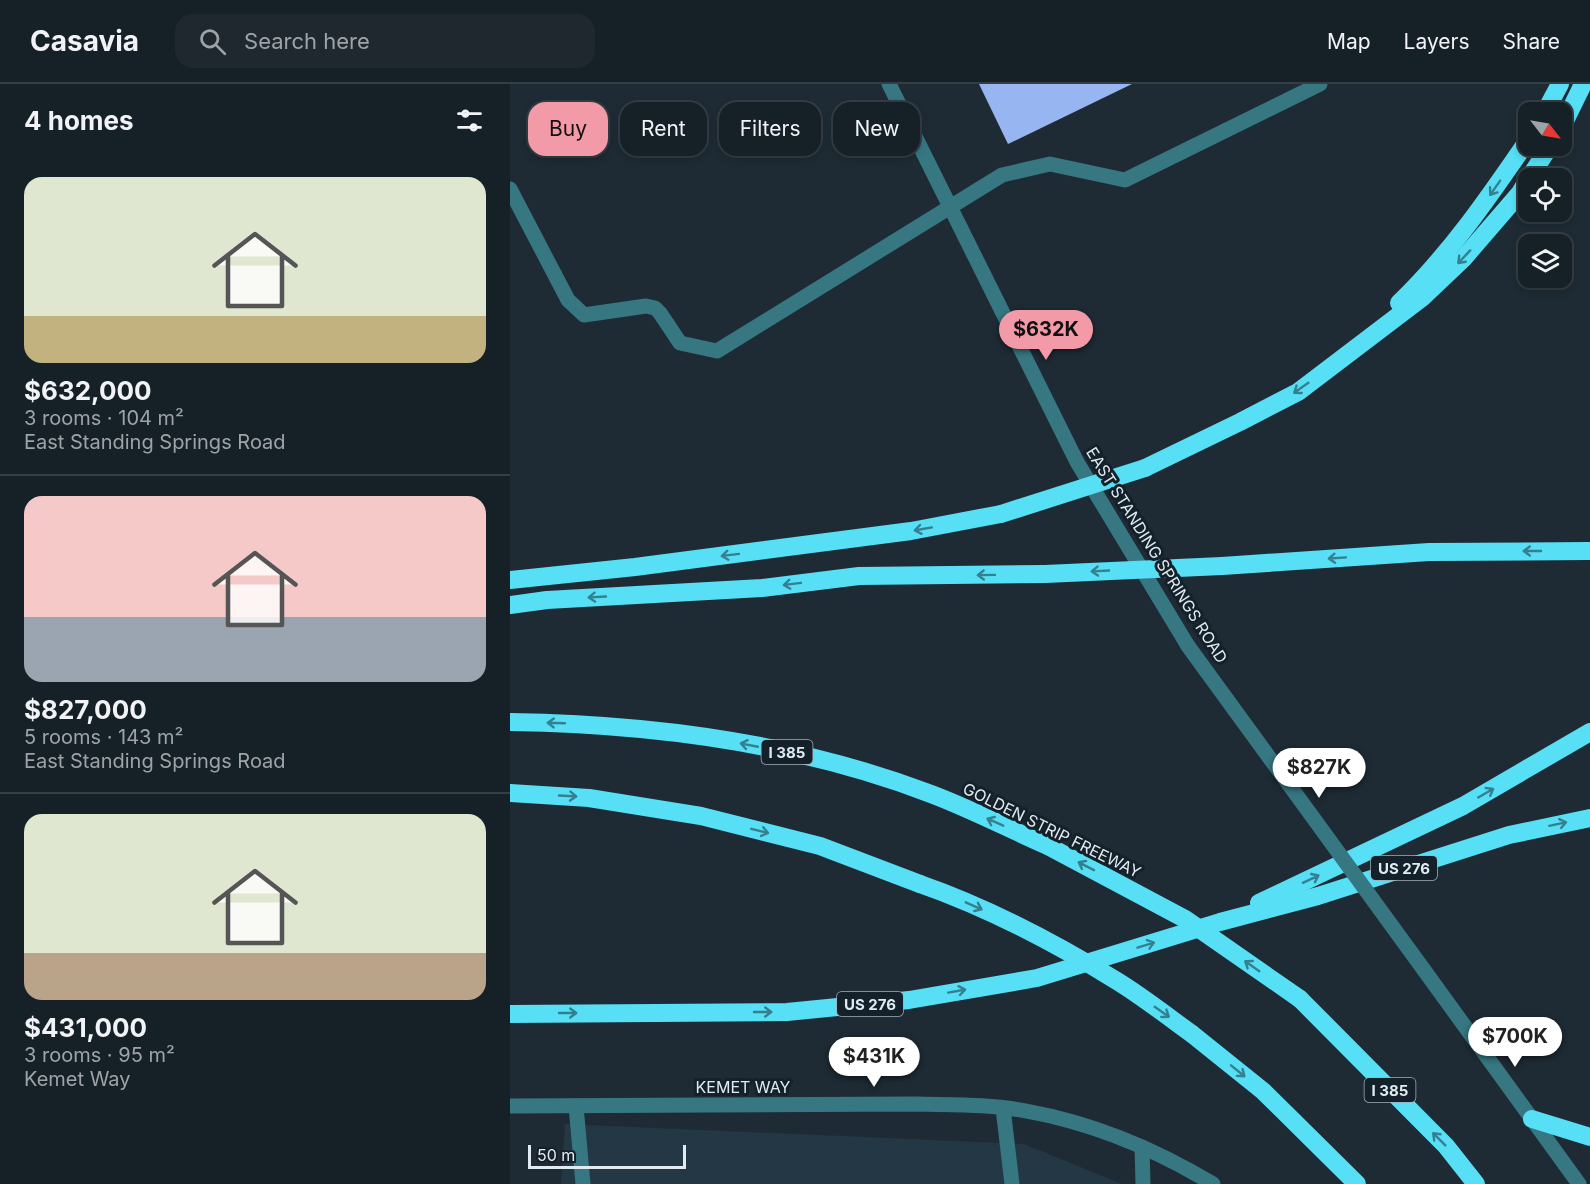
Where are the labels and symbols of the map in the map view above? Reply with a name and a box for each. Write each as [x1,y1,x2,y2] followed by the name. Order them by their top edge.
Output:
[1518,102,1572,156] north arrow
[1489,180,1501,196] one-way arrow
[1457,249,1472,264] one-way arrow
[1004,310,1088,361] pin: $632K
[1294,382,1310,394] one-way arrow
[1082,443,1232,667] street label: EAST STANDING SPRINGS ROAD
[914,524,933,535] one-way arrow
[1522,545,1542,557] one-way arrow
[720,549,740,560] one-way arrow
[1327,553,1347,564] one-way arrow
[1091,566,1111,577] one-way arrow
[977,569,997,581] one-way arrow
[782,579,802,590] one-way arrow
[588,592,608,603] one-way arrow
[546,717,566,729] one-way arrow
[740,739,760,750] one-way arrow
[762,740,812,764] road number: I 385
[1277,748,1361,799] pin: $827K
[960,778,1144,882] street label: GOLDEN STRIP FREEWAY
[1477,787,1494,799] one-way arrow
[558,791,578,802] one-way arrow
[986,816,1004,828] one-way arrow
[1548,818,1567,829] one-way arrow
[750,825,769,837] one-way arrow
[1371,856,1437,880] road number: US 276
[1077,859,1095,871] one-way arrow
[1301,872,1319,884] one-way arrow
[965,900,983,912] one-way arrow
[1136,939,1155,950] one-way arrow
[1245,960,1261,972] one-way arrow
[947,985,966,996] one-way arrow
[837,992,903,1016] road number: US 276
[753,1006,773,1018] one-way arrow
[1153,1006,1169,1018] one-way arrow
[558,1007,578,1019] one-way arrow
[1473,1017,1557,1068] pin: $700K
[832,1037,916,1088] pin: $431K
[1230,1064,1246,1077] one-way arrow
[696,1077,791,1097] street label: KEMET WAY
[1364,1078,1416,1102] road number: I 385
[1432,1131,1446,1146] one-way arrow
[528,1142,686,1170] scale bar

